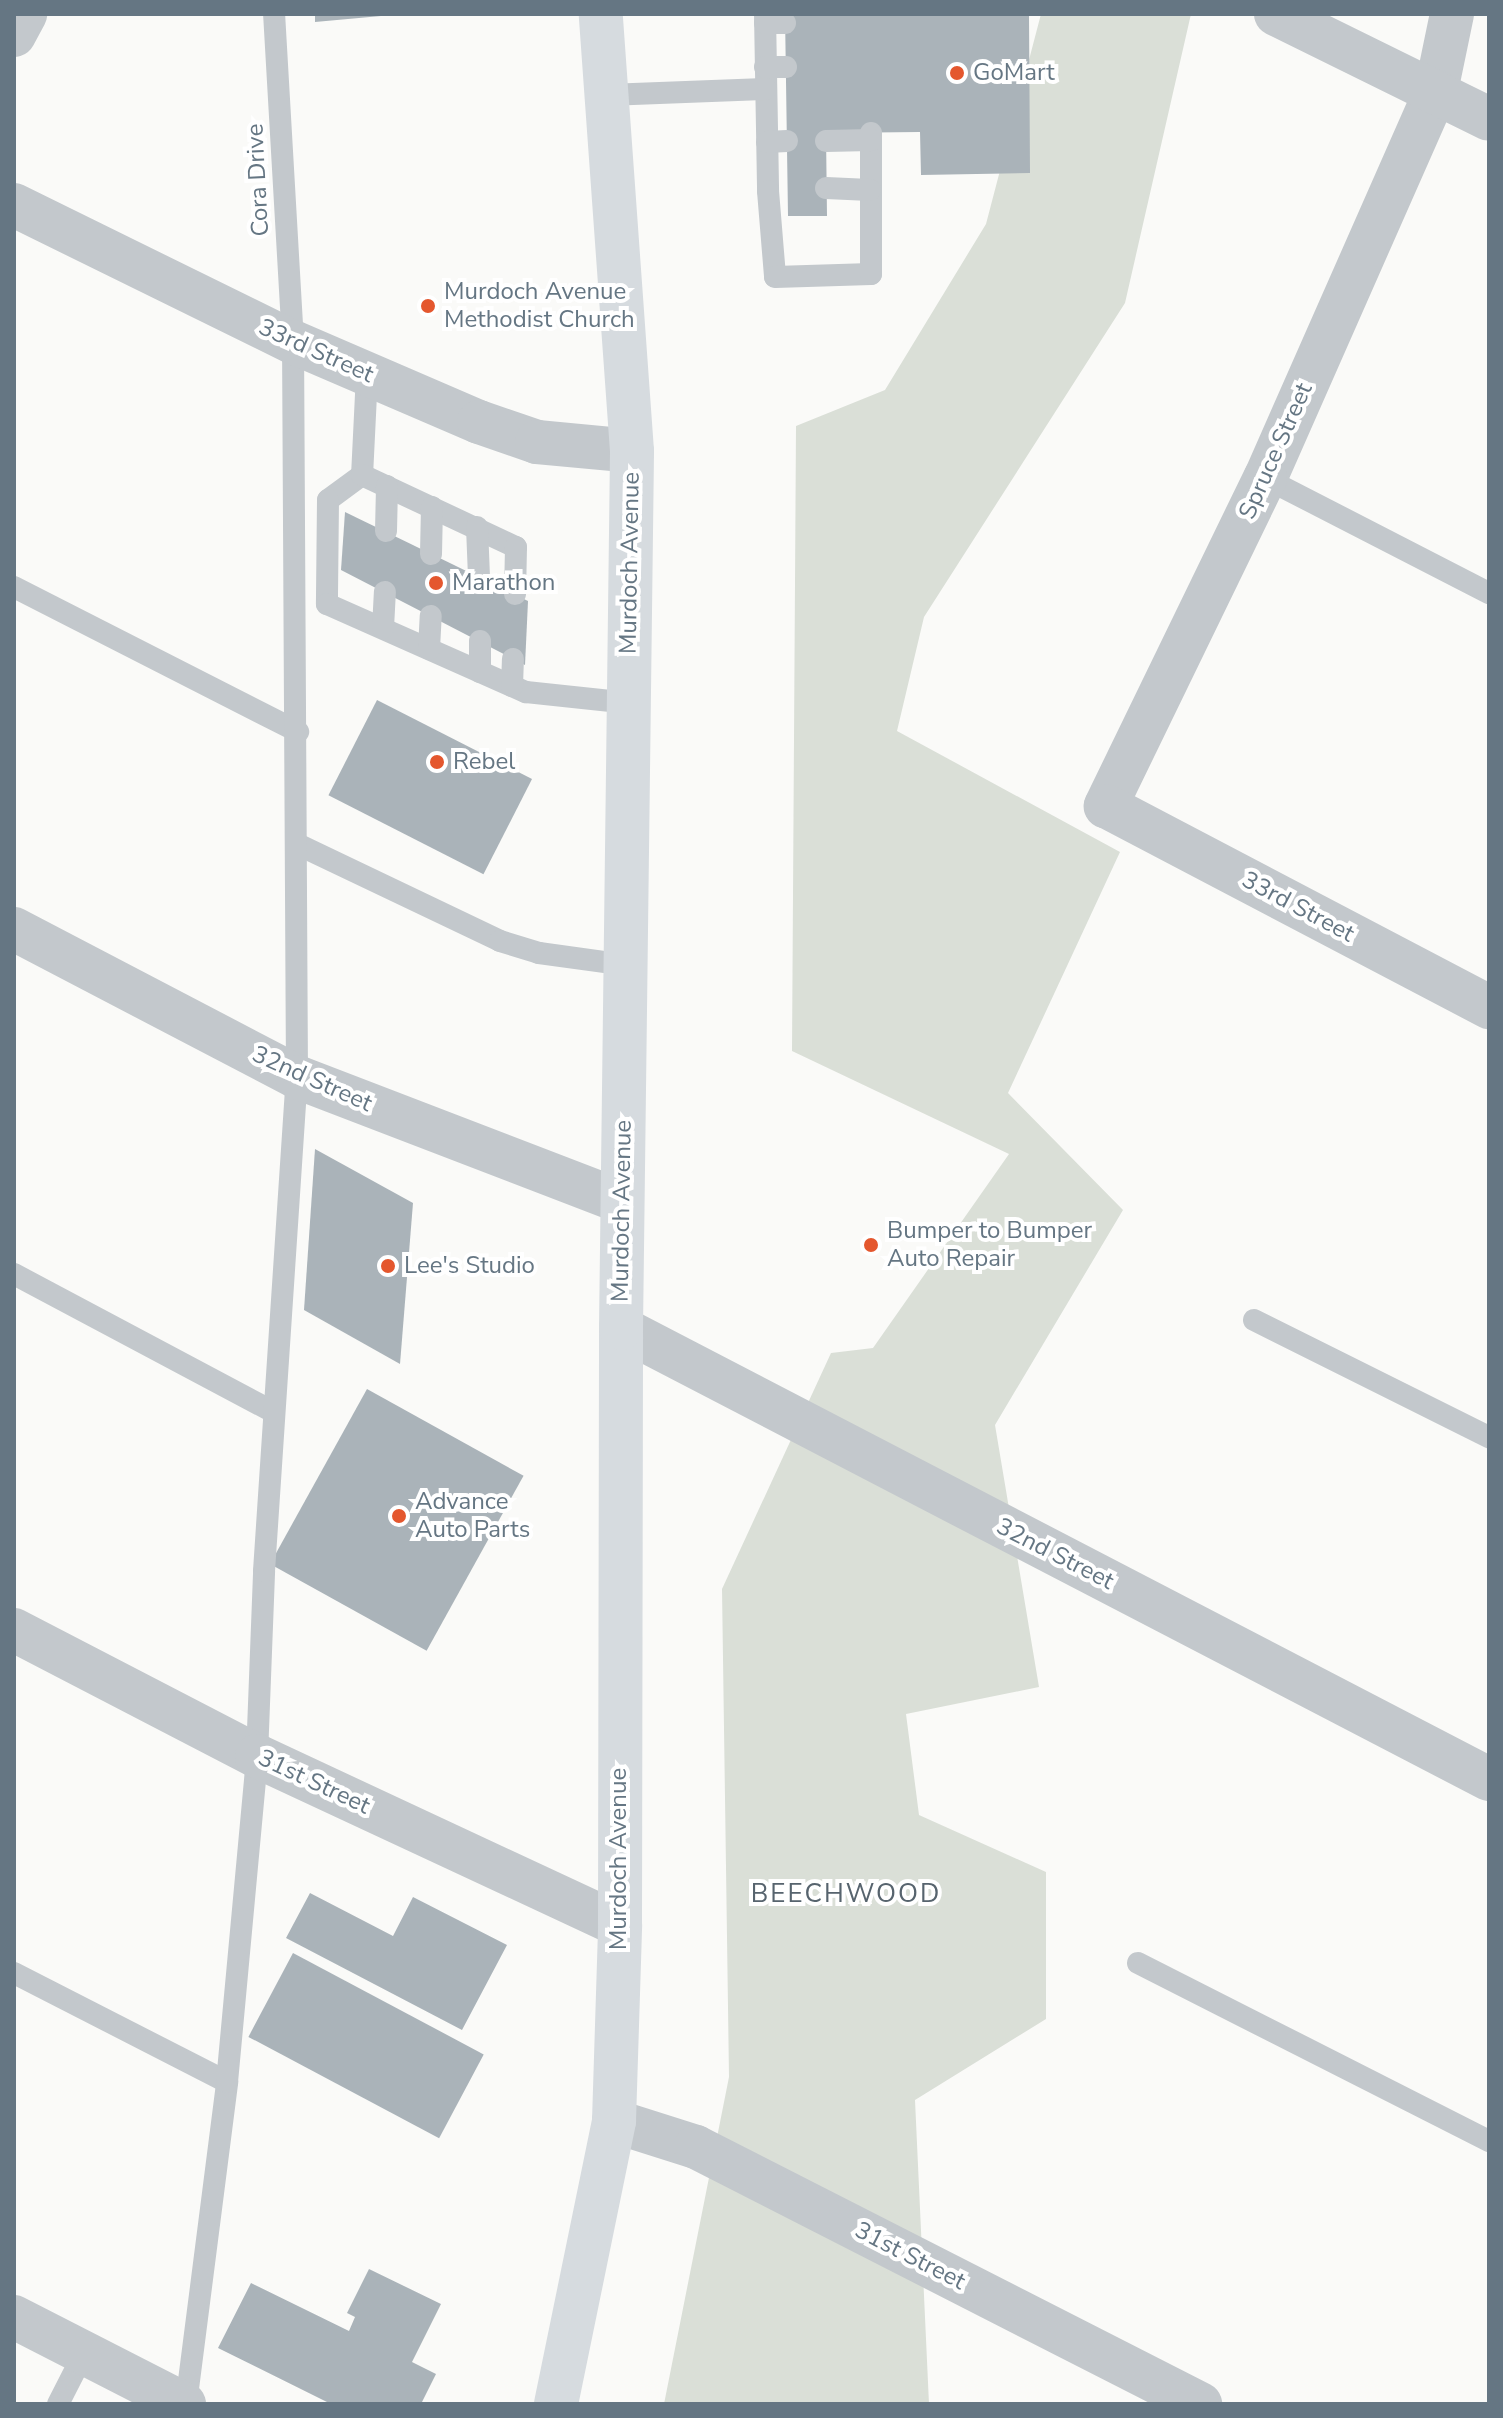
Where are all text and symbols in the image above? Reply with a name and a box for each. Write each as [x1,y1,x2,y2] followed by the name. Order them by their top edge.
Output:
[973,59,1055,87] place label: GoMart
[948,64,966,82] marker: GoMart
[241,123,275,237] street label: Cora Drive
[444,278,635,334] place label: Murdoch Avenue Methodist Church
[419,297,437,315] marker: Murdoch Avenue Methodist Church
[254,313,378,389] street label: 33rd Street
[1233,378,1319,524] street label: Spruce Street
[614,472,646,654] street label: Murdoch Avenue
[452,569,555,597] place label: Marathon
[427,574,445,592] marker: Marathon
[453,748,515,776] place label: Rebel
[428,753,446,771] marker: Rebel
[1237,865,1359,949] street label: 33rd Street
[248,1040,376,1118] street label: 32nd Street
[606,1120,638,1302] street label: Murdoch Avenue
[887,1217,1092,1273] place label: Bumper to Bumper Auto Repair
[862,1236,880,1254] marker: Bumper to Bumper Auto Repair
[404,1252,535,1280] place label: Lee's Studio
[379,1257,397,1275] marker: Lee's Studio
[415,1488,530,1544] place label: Advance Auto Parts
[390,1507,408,1525] marker: Advance Auto Parts
[991,1512,1119,1596] street label: 32nd Street
[253,1744,375,1820] street label: 31st Street
[605,1768,633,1950] street label: Murdoch Avenue
[751,1878,941,1910] district label: BEECHWOOD
[850,2216,970,2296] street label: 31st Street

